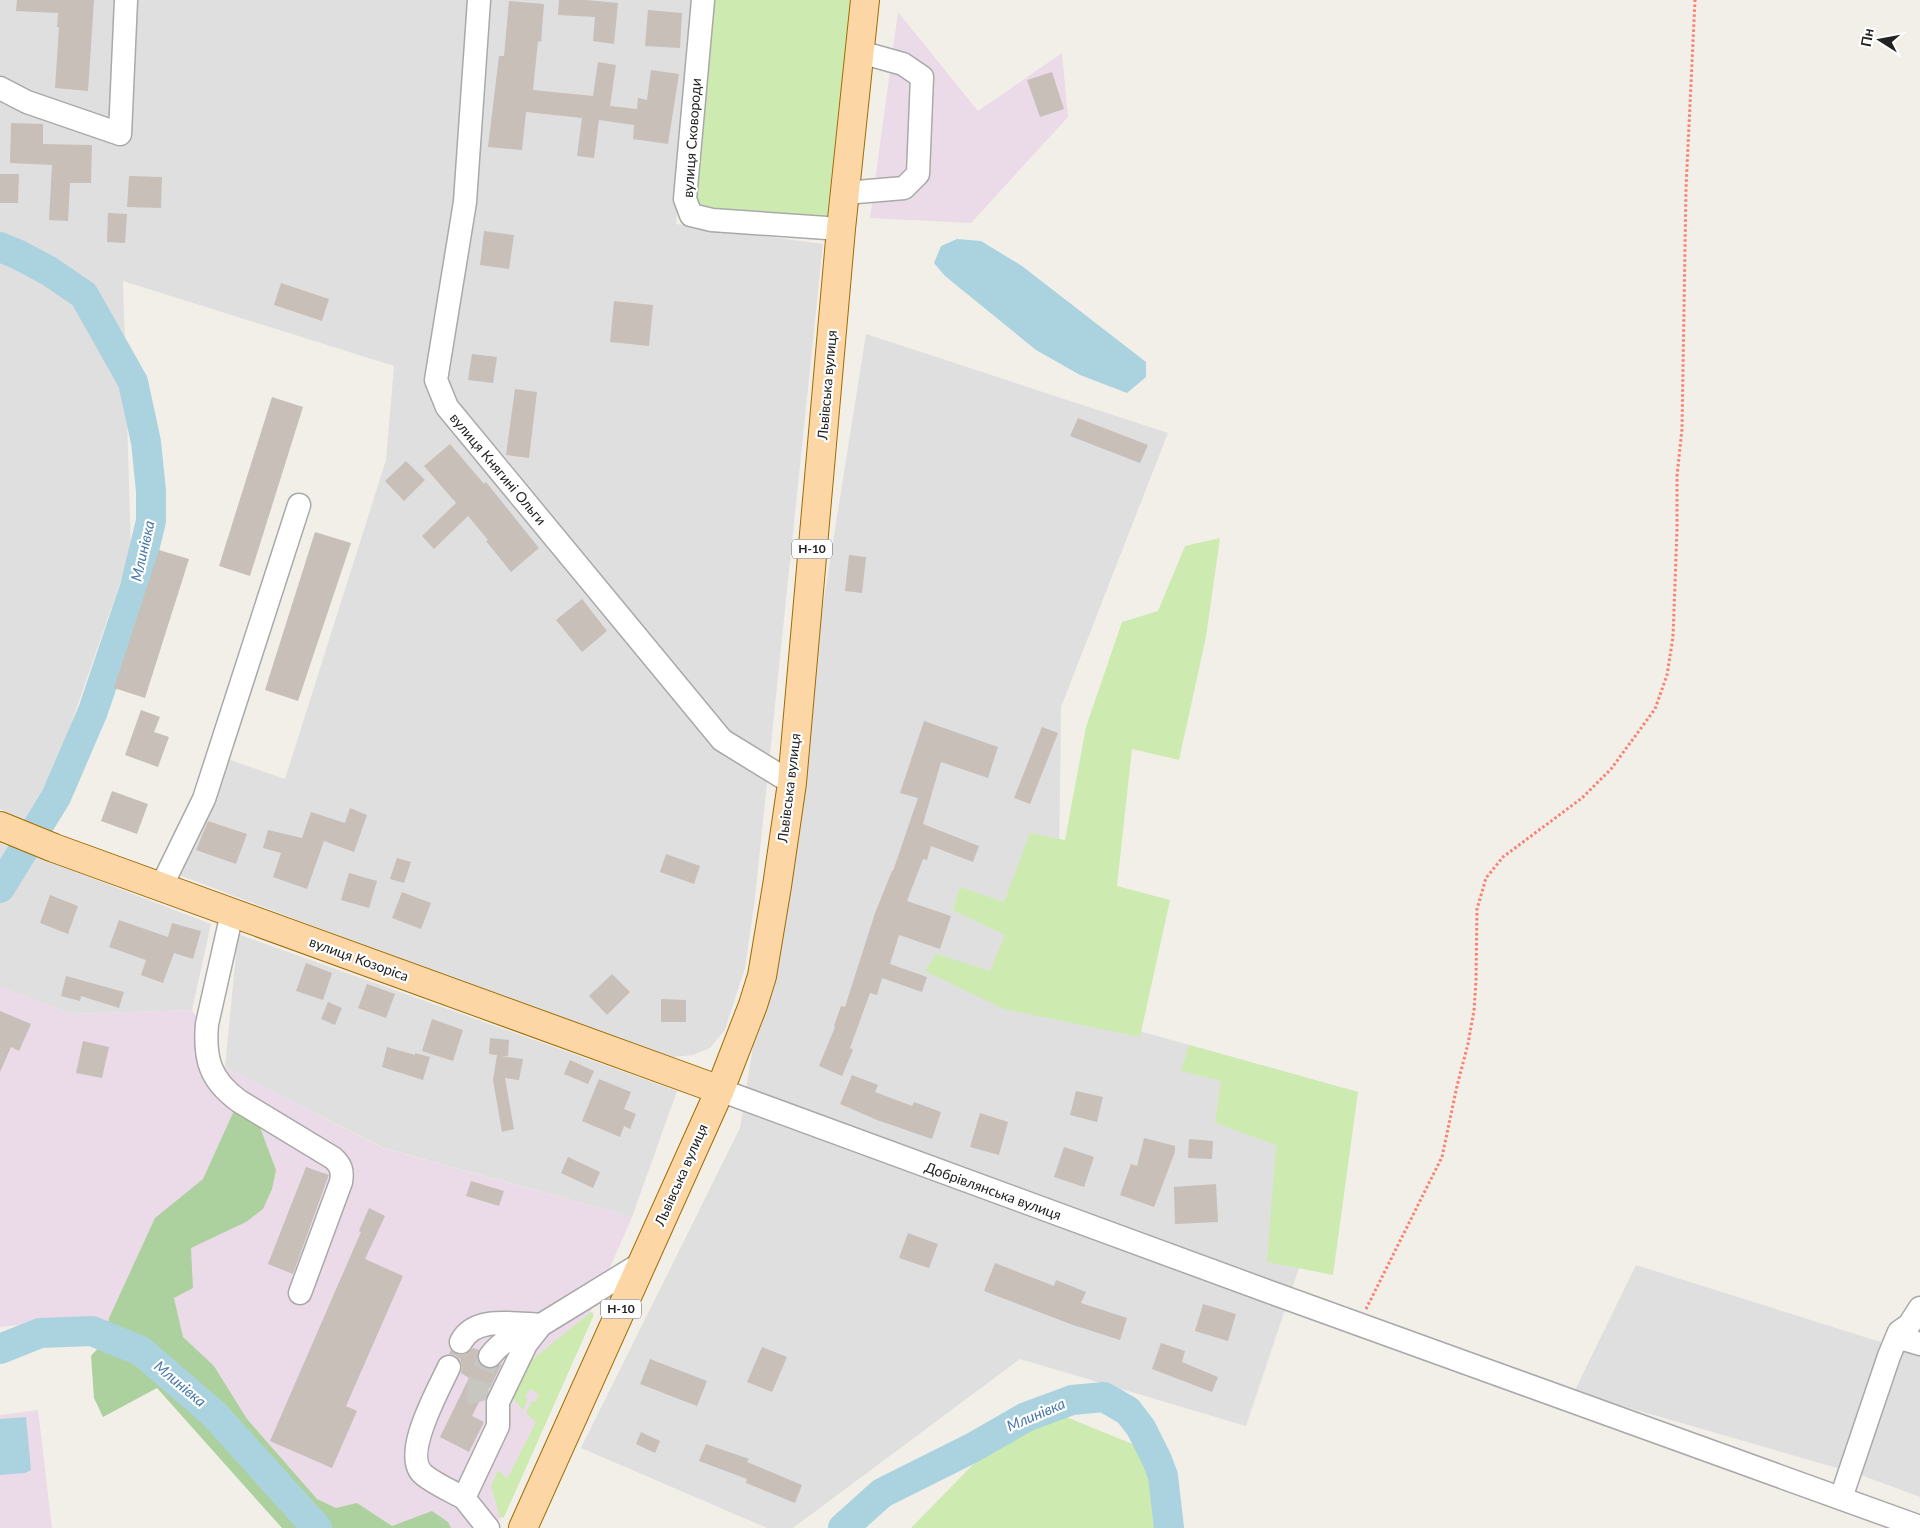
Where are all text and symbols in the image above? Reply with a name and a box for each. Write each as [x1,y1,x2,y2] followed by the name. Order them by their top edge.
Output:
[1855,15,1905,65] north arrow
[1857,27,1877,48] text: Пн
[679,78,704,198] street label: вулиця Сковороди
[813,329,840,442] street label: Львівська вулиця
[447,409,550,528] street label: вулиця Княгині Ольги
[126,518,158,583] water label: Млинівка
[792,540,832,558] road number: Н-10
[773,732,804,845] street label: Львівська вулиця
[307,933,411,984] street label: вулиця Козоріса
[650,1121,711,1229] street label: Львівська вулиця
[923,1158,1064,1223] street label: Добрівлянська вулиця
[601,1300,641,1318] road number: Н-10
[151,1356,210,1410] water label: Млинівка
[1004,1394,1068,1434] water label: Млинівка

